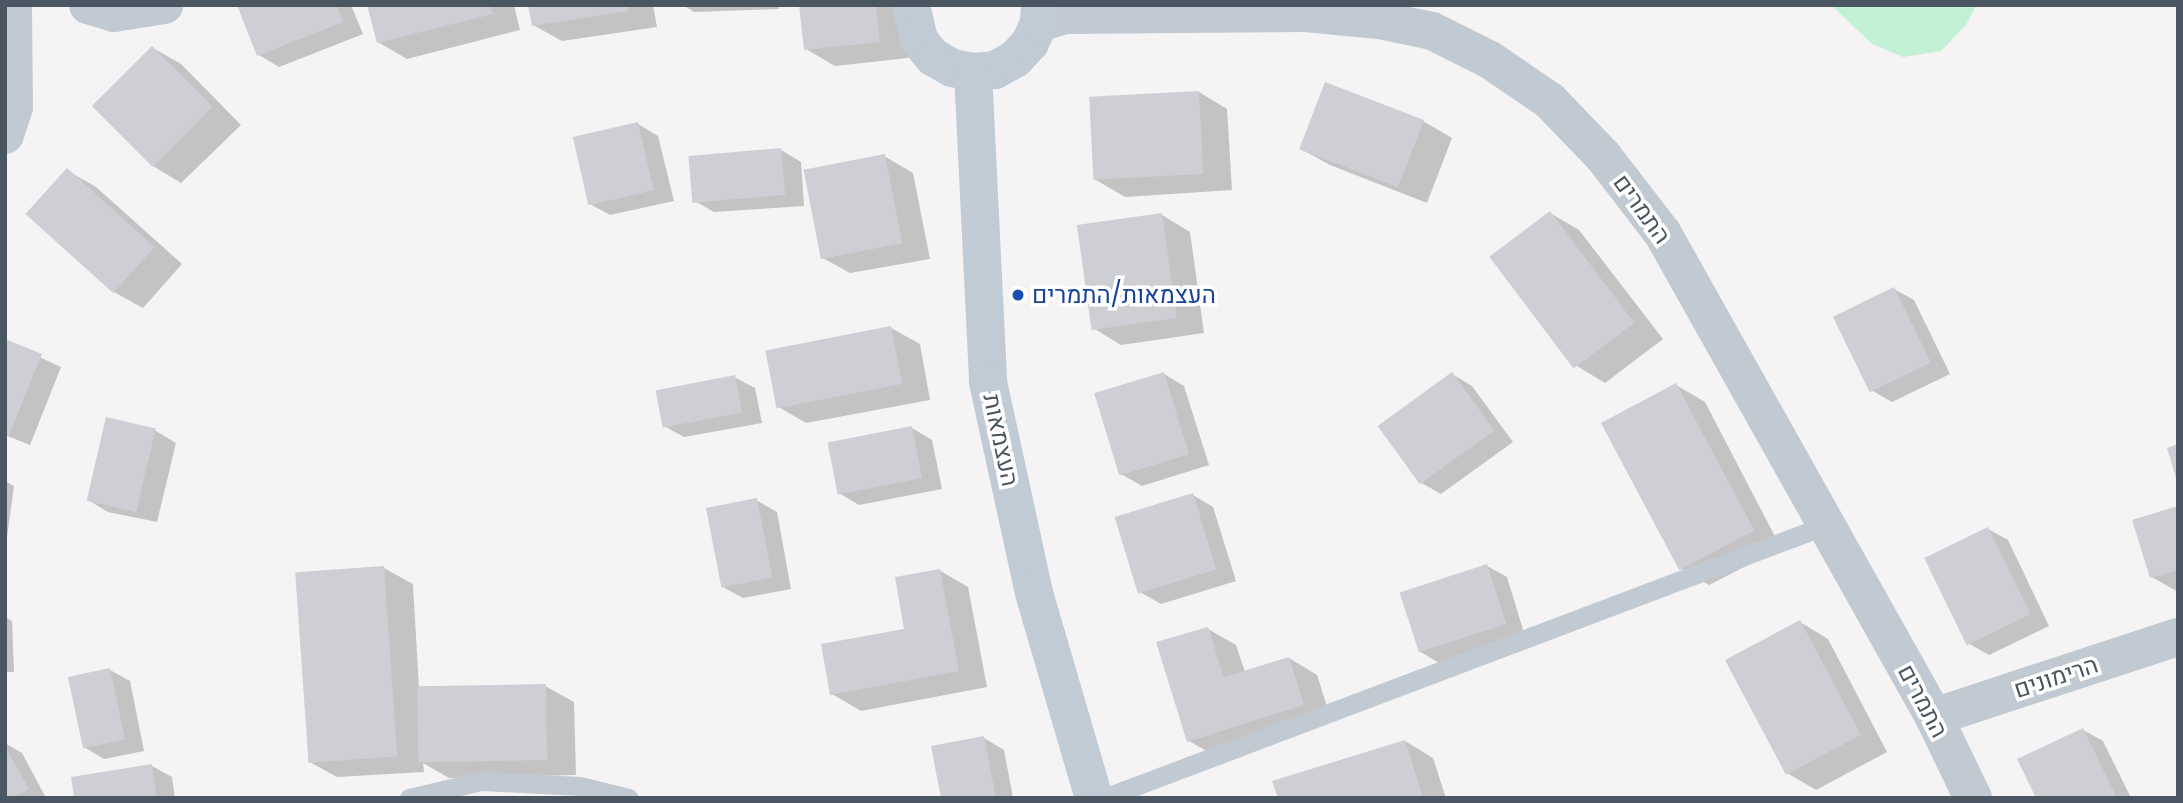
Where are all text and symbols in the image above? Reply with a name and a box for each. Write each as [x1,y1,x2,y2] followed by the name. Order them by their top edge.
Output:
[1607,169,1677,249] street label: התמרים
[1032,281,1216,309] place label: העצמאות/התמרים
[1010,287,1026,303] marker: העצמאות/התמרים
[977,391,1025,489] street label: העצמאות
[2010,650,2102,704] street label: הרימונים
[1892,660,1954,742] street label: התמרים

